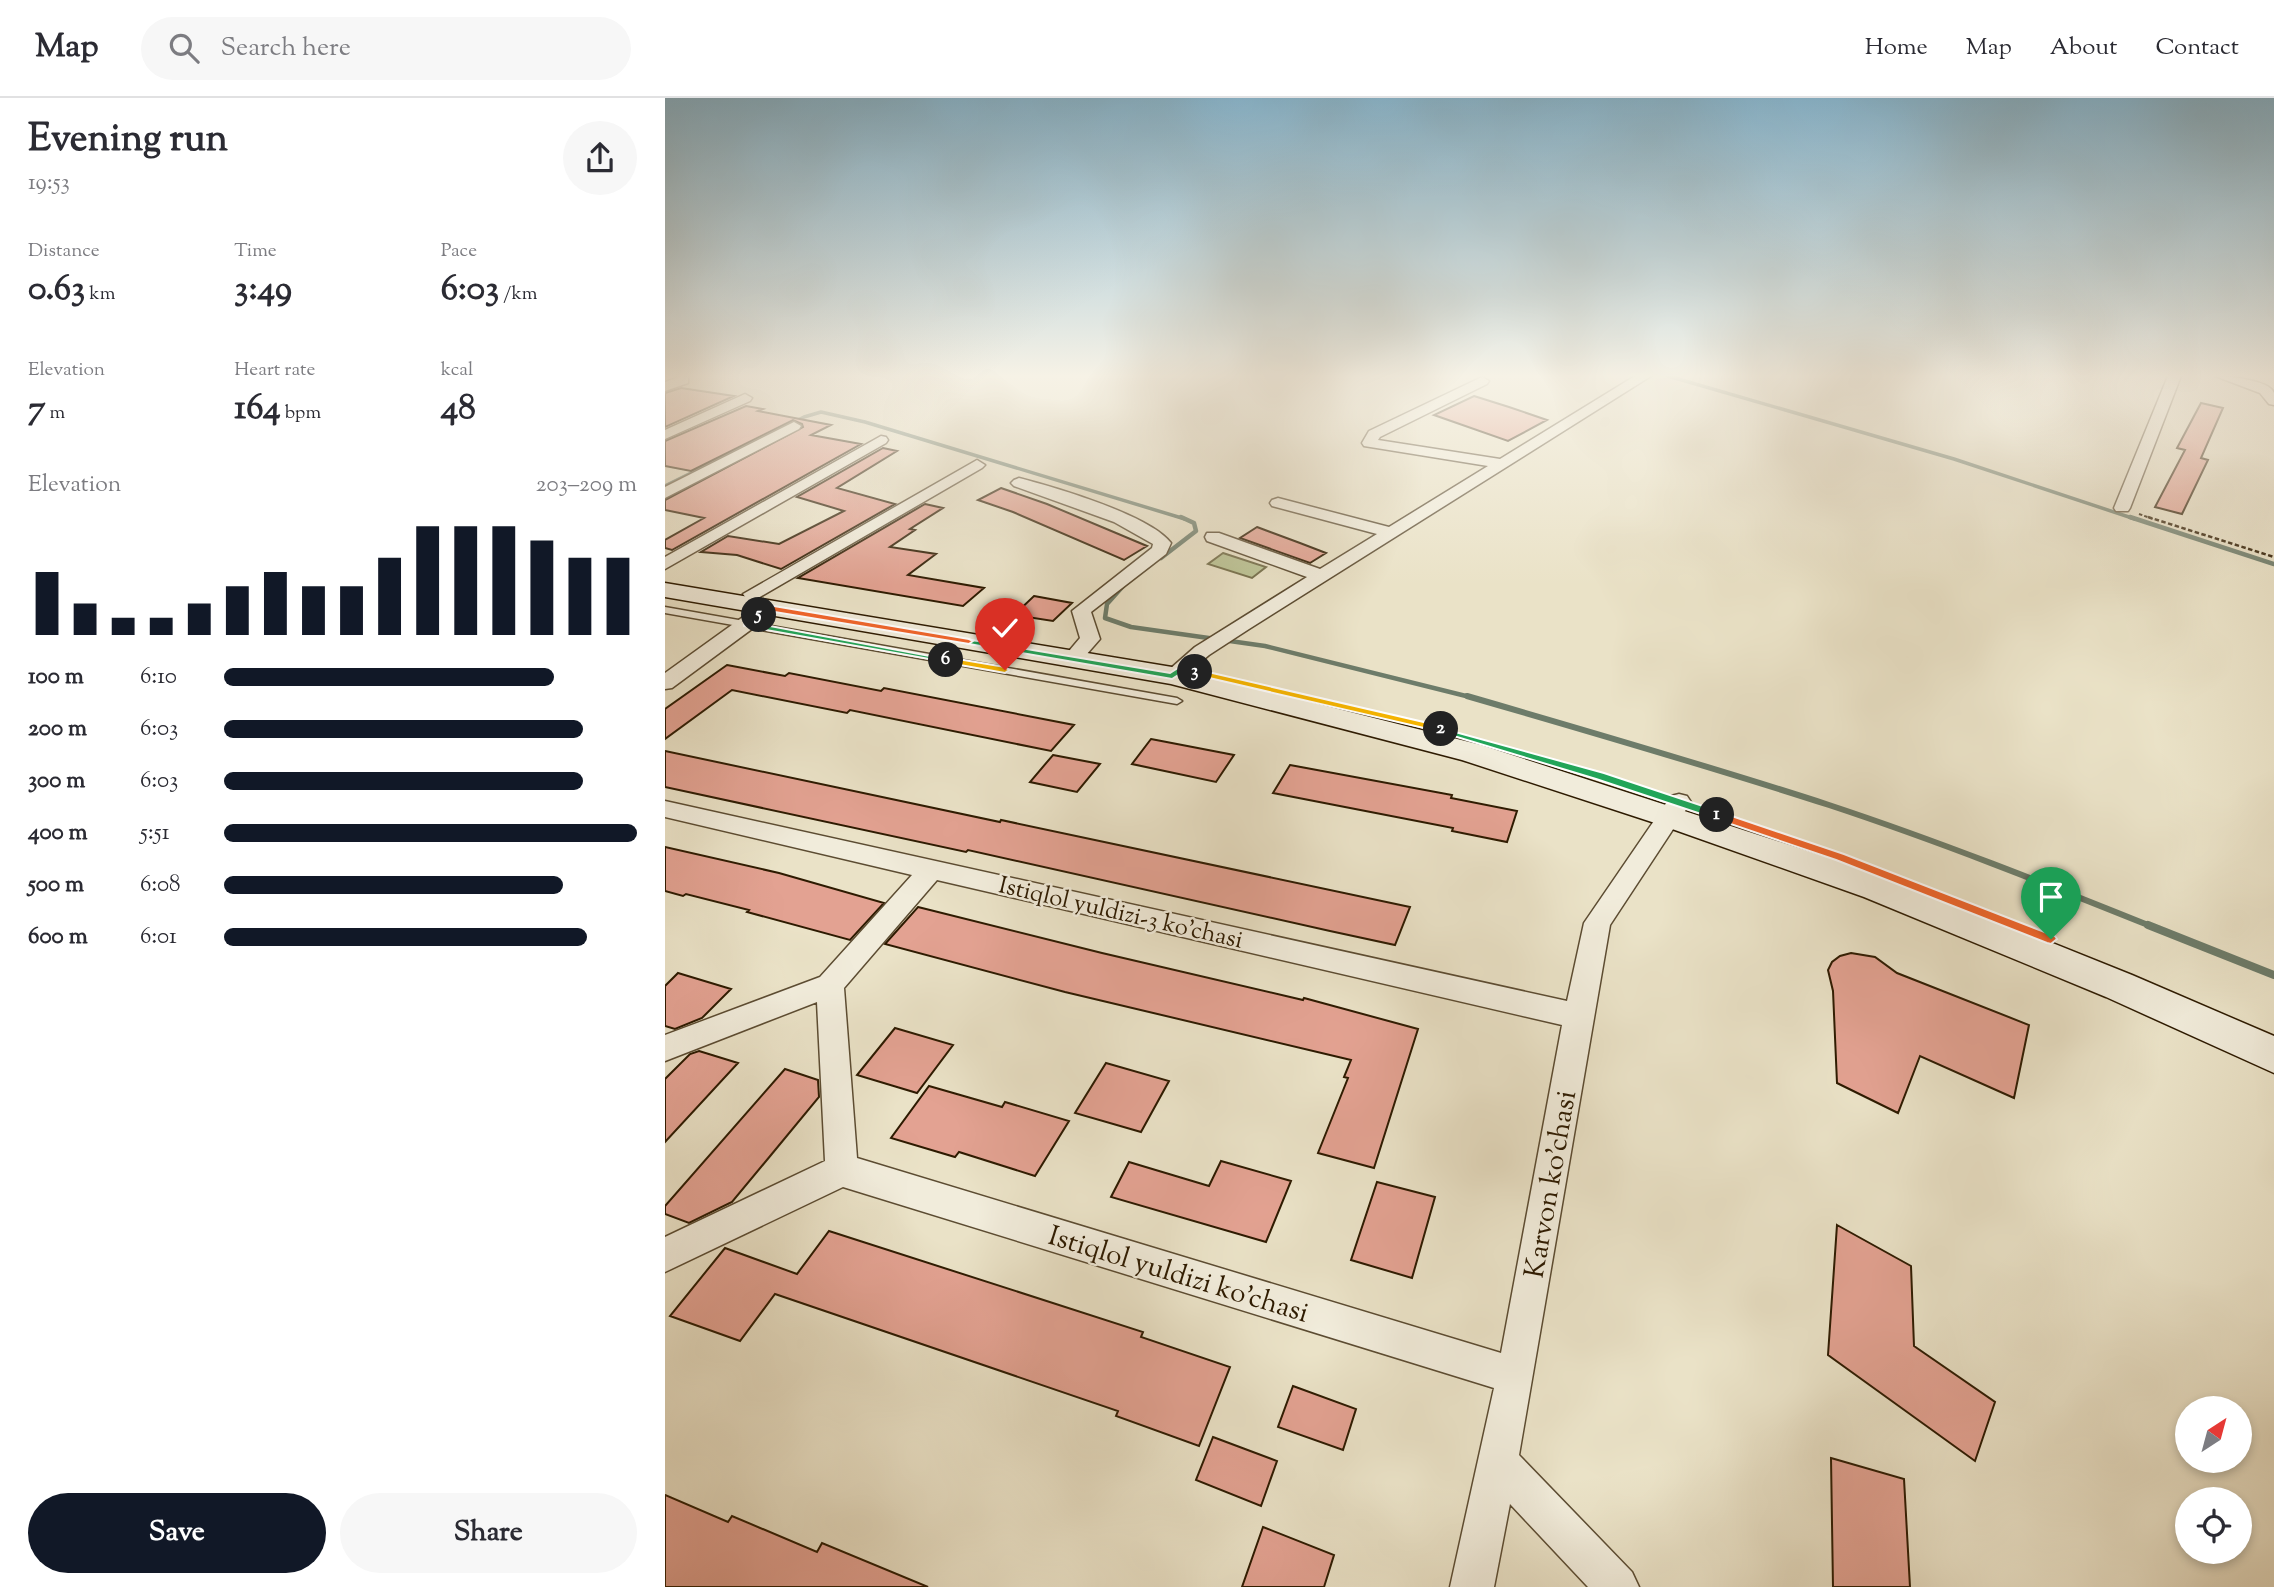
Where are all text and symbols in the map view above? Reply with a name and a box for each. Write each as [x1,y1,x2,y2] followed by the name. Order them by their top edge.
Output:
[141,17,631,80] search box
[35,24,99,72] text: Map
[165,29,203,67] icon: search
[221,30,351,67] text: Search here
[1865,31,1928,65] text: Home
[1966,31,2012,65] text: Map
[2050,31,2117,65] text: About
[2155,31,2239,65] text: Contact
[28,114,228,168] text: Evening run
[563,121,637,195] button: share
[28,167,70,200] text: 19:53
[28,238,100,265] text: Distance
[234,238,277,265] text: Time
[441,238,477,265] text: Pace
[28,265,85,316] text: 0.63
[234,265,292,316] text: 3:49
[441,265,499,316] text: 6:03
[85,281,115,308] text: km
[499,281,538,308] text: /km
[28,357,105,384] text: Elevation
[234,357,315,384] text: Heart rate
[441,357,473,384] text: kcal
[28,384,46,435] text: 7
[234,384,281,435] text: 164
[441,384,476,435] text: 48
[46,400,65,427] text: m
[281,400,321,427] text: bpm
[28,469,121,502] text: Elevation
[536,469,637,502] text: 203–209 m
[741,598,777,632] pin: 5
[975,598,1035,670] pin
[755,601,762,628] text: 5
[986,609,1024,647] icon: check
[929,642,963,678] pin: 6
[941,646,950,673] text: 6
[1177,654,1213,690] pin: 3
[1191,658,1198,685] text: 3
[28,661,84,694] text: 100 m
[140,661,177,694] text: 6:10
[1423,712,1459,746] pin: 2
[28,713,87,746] text: 200 m
[140,713,178,746] text: 6:03
[1436,715,1445,742] text: 2
[28,765,85,798] text: 300 m
[140,765,178,798] text: 6:03
[1699,798,1735,832] pin: 1
[1713,801,1720,828] text: 1
[28,817,88,850] text: 400 m
[140,817,170,850] text: 5:51
[2021,867,2081,939] pin
[28,869,84,902] text: 500 m
[140,869,181,902] text: 6:08
[995,869,1246,959] street label: Istiqlol yuldizi-3 ko'chasi
[2032,878,2070,916] icon: arrive
[28,921,88,954] text: 600 m
[140,921,177,954] text: 6:01
[1516,1087,1588,1282] street label: Karvon ko'chasi
[1043,1217,1313,1335] street label: Istiqlol yuldizi ko'chasi
[2175,1396,2252,1474] north arrow
[2175,1396,2252,1564] map controls
[2175,1487,2252,1564] button: locate
[28,1493,326,1573] button: Save
[340,1493,637,1573] button: Share

